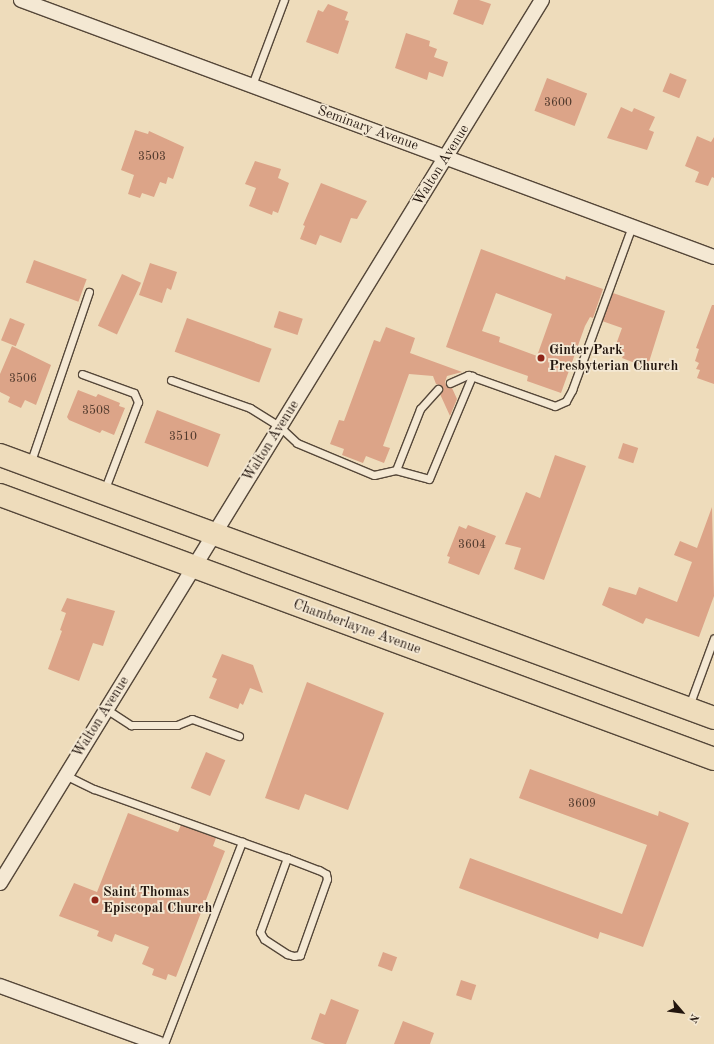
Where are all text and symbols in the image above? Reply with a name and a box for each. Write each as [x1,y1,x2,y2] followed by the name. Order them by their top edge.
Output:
[544,97,572,111] house number: 3600
[315,102,421,154] street label: Seminary Avenue
[409,121,473,209] street label: Walton Avenue
[138,151,166,165] house number: 3503
[549,342,678,374] place label: Ginter Park Presbyterian Church
[536,353,546,363] marker: Ginter Park Presbyterian Church
[9,373,37,387] house number: 3506
[239,397,303,485] street label: Walton Avenue
[82,405,110,419] house number: 3508
[169,431,197,445] house number: 3510
[458,539,486,553] house number: 3604
[291,596,423,658] street label: Chamberlayne Avenue
[69,673,133,761] street label: Walton Avenue
[568,798,596,812] house number: 3609
[103,884,212,916] place label: Saint Thomas Episcopal Church
[90,895,100,905] marker: Saint Thomas Episcopal Church
[662,992,702,1032] north arrow
[686,1012,700,1024] text: N

